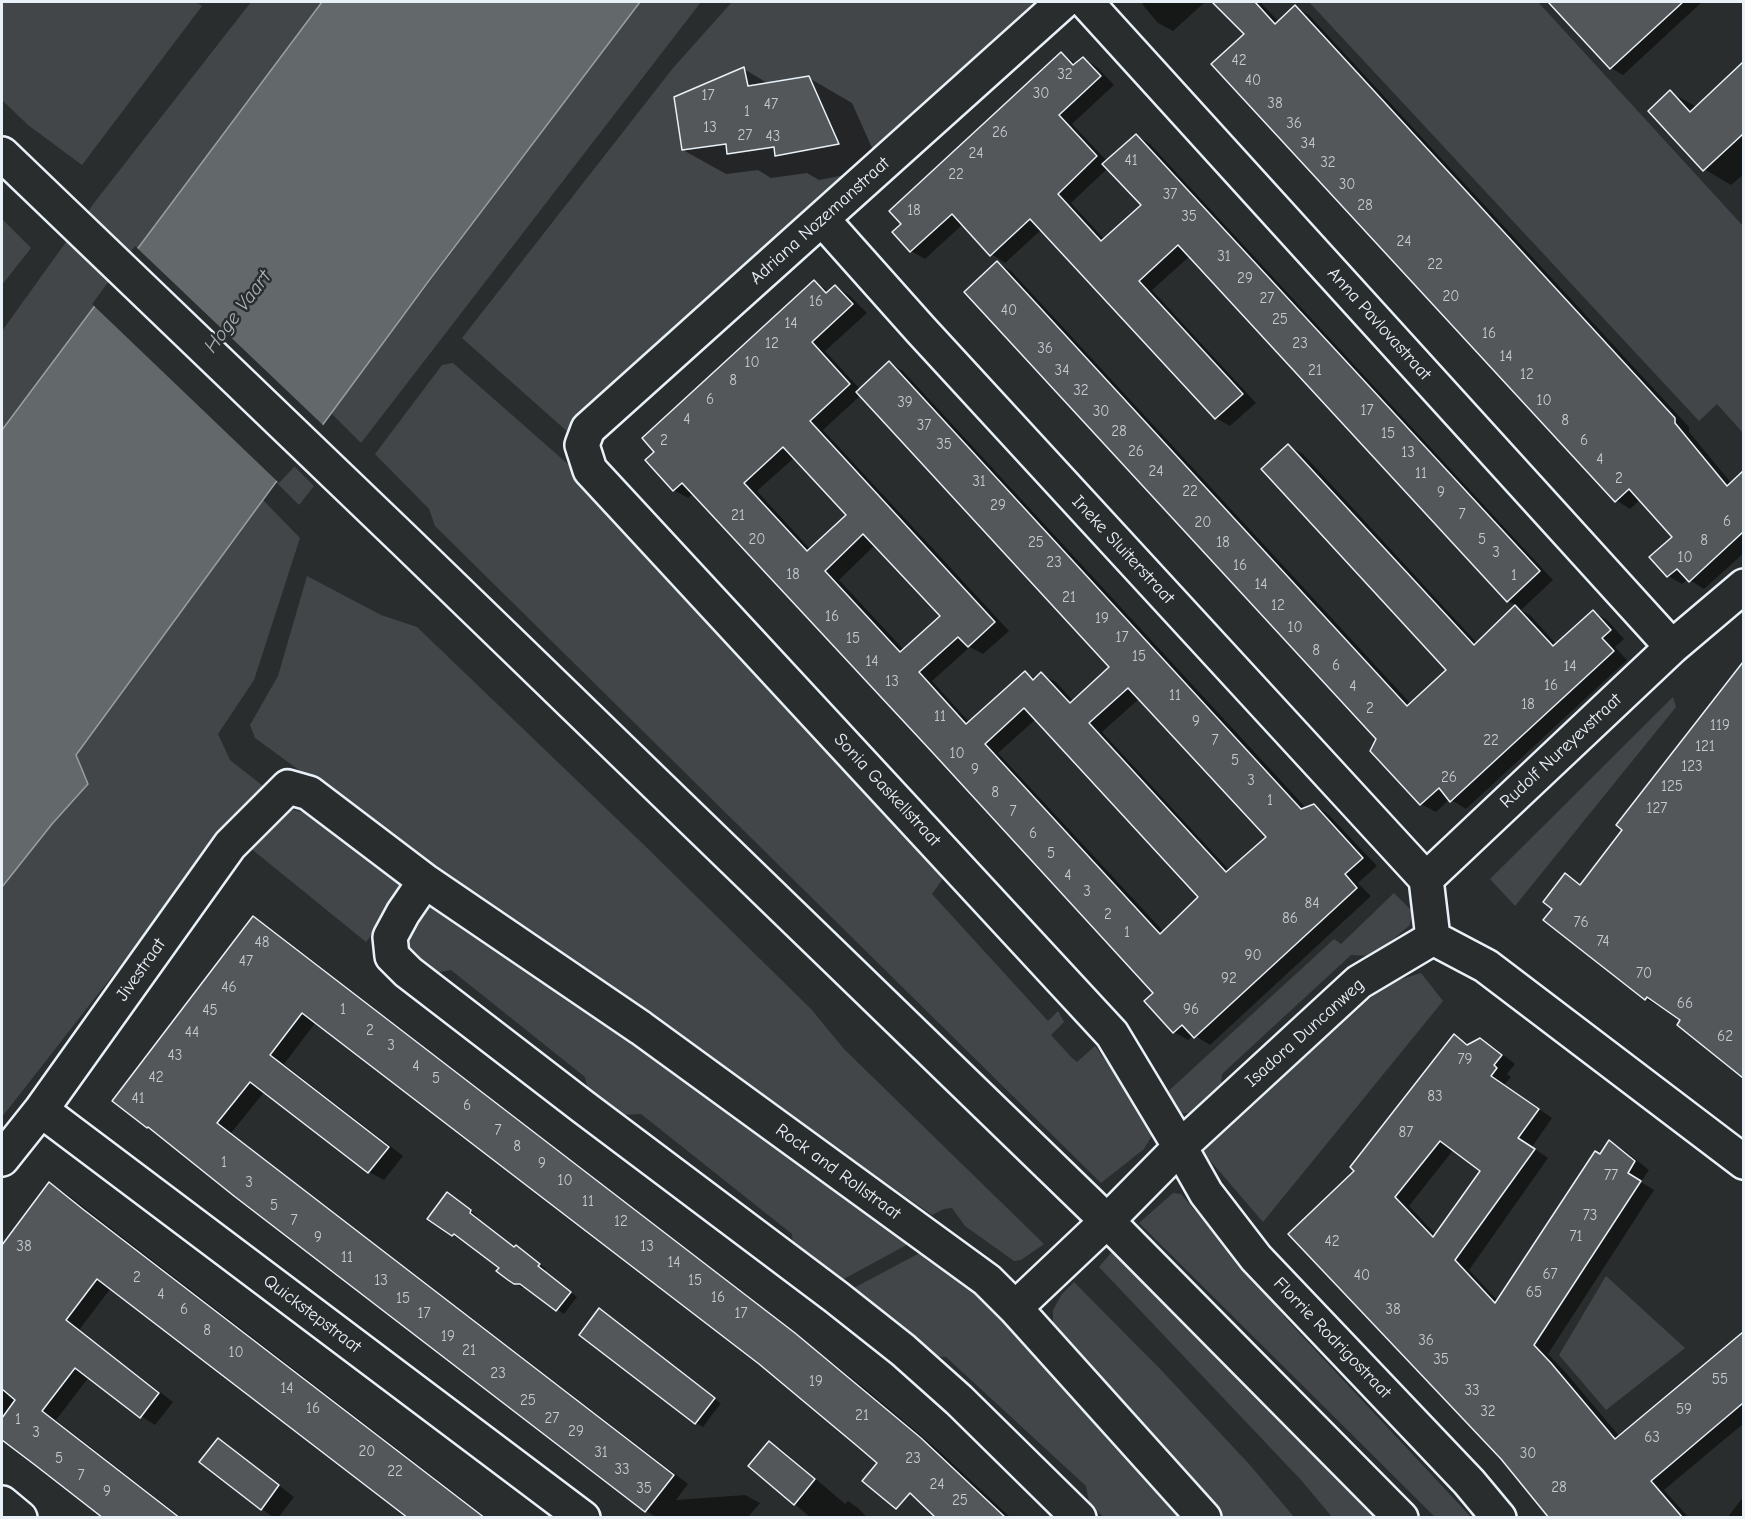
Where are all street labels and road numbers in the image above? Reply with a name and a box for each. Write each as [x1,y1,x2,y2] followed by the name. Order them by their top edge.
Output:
[746,153,894,289] street label: Adriana Nozemanstraat
[1323,263,1435,385] street label: Anna Pavlovastraat
[1067,491,1179,609] street label: Ineke Sluiterstraat
[1496,689,1626,813] street label: Rudolf Nureyevstraat
[829,729,945,851] street label: Sonia Gaskellstraat
[112,934,170,1006] street label: Jivestraat
[1241,974,1369,1092] street label: Isadora Duncanweg
[771,1119,905,1225] street label: Rock and Rollstraat
[259,1270,365,1358] street label: Quickstepstraat
[1269,1273,1395,1403] street label: Florrie Rodrigostraat

